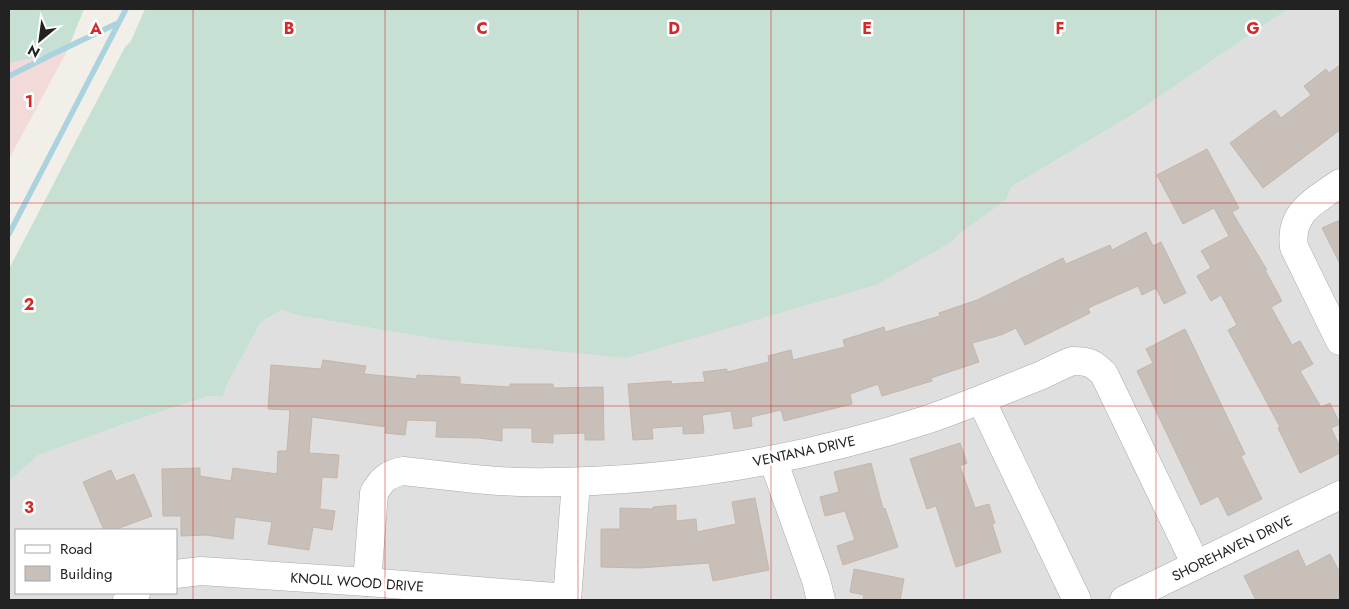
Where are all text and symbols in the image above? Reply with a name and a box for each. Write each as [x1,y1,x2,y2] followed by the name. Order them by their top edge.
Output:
[15,15,65,65] north arrow
[89,17,102,40] text: A
[284,17,294,40] text: B
[476,17,488,40] text: C
[668,17,680,40] text: D
[862,17,872,40] text: E
[1056,17,1064,40] text: F
[1246,17,1260,40] text: G
[24,40,43,63] text: N
[25,90,33,113] text: 1
[24,293,34,316] text: 2
[751,430,857,472] street label: VENTANA DRIVE
[24,496,34,519] text: 3
[1168,510,1296,586] street label: SHOREHAVEN DRIVE
[15,529,178,594] legend
[60,538,92,560] text: Road
[60,563,112,585] text: Building
[290,567,424,597] street label: KNOLL WOOD DRIVE

